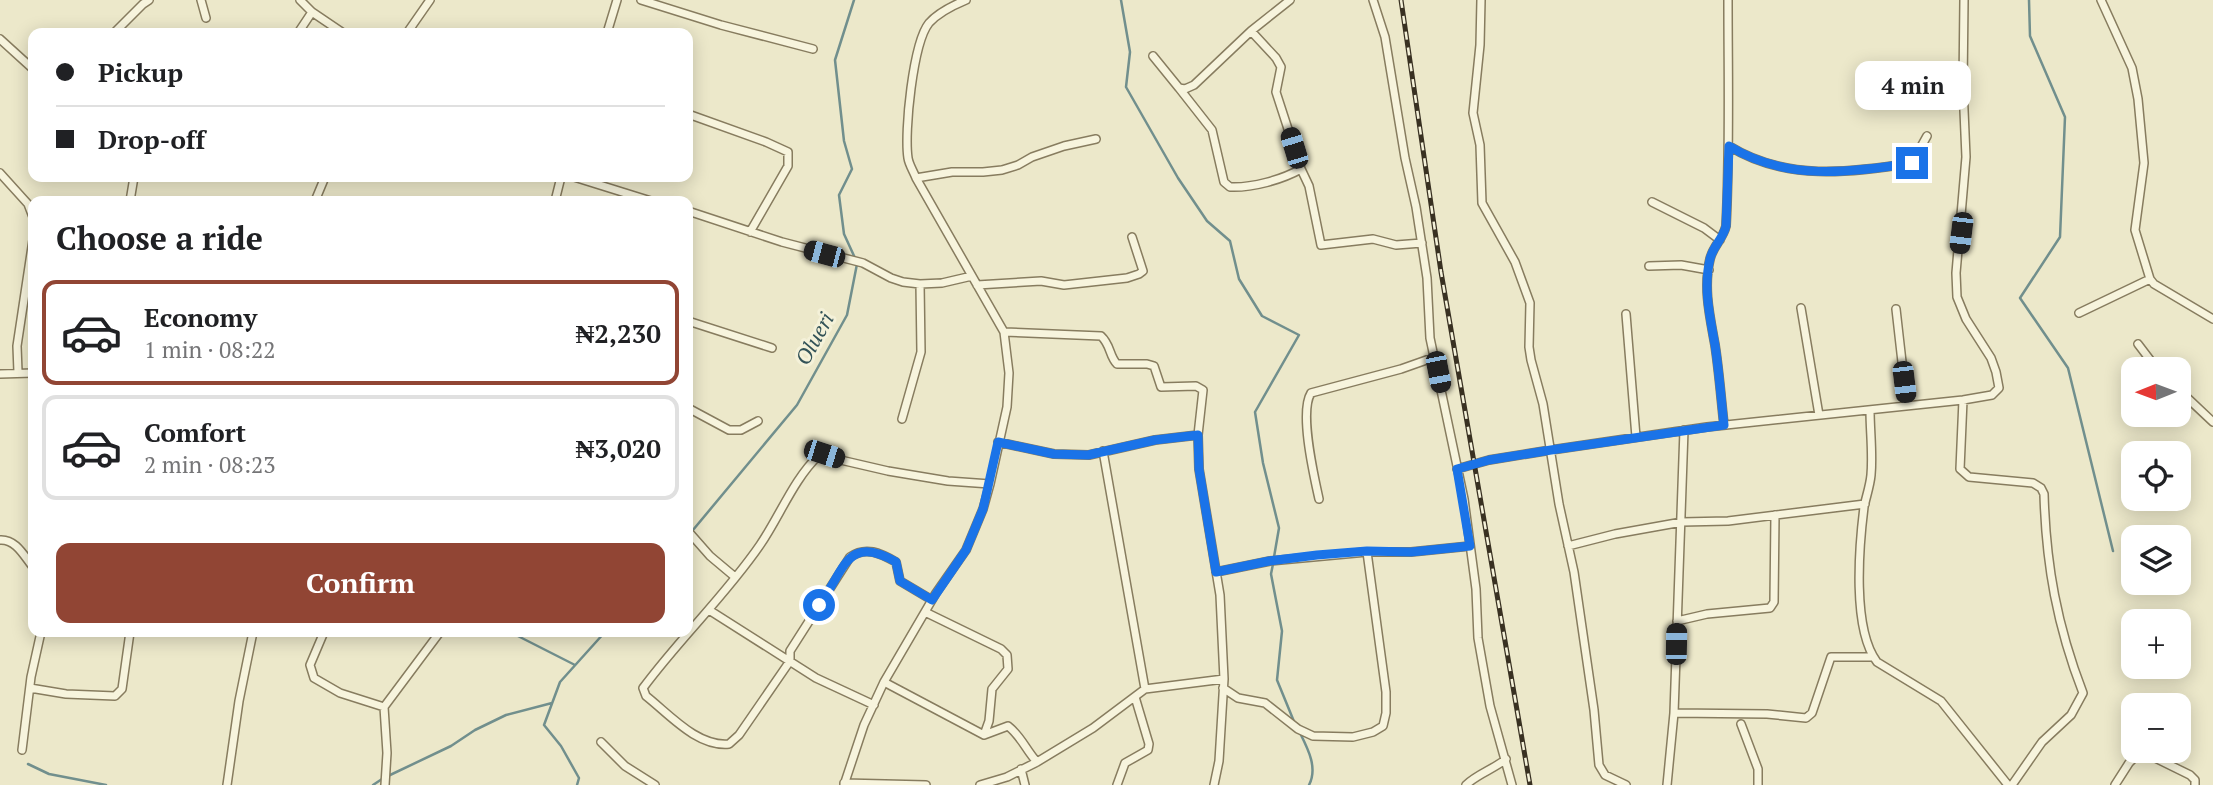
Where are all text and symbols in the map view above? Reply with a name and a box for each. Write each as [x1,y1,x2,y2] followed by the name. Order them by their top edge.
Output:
[98,55,183,89] text: Pickup
[1854,61,1970,110] callout: 4 min
[1882,70,1944,101] text: 4 min
[98,122,205,156] text: Drop-off
[1278,125,1311,171] car
[1896,147,1928,179] route end
[1949,211,1974,255] car
[56,217,263,259] text: Choose a ride
[801,238,848,270] car
[144,300,257,334] text: Economy
[60,301,123,364] icon: car
[788,307,840,370] water label: Olueri
[576,316,661,350] text: ₦2,230
[144,334,276,365] text: 1 min · 08:22
[1424,349,1453,395] car
[2121,357,2191,427] north arrow
[2121,357,2191,763] map controls
[1892,360,1917,404] car
[144,415,246,449] text: Comfort
[60,416,123,479] icon: car
[576,431,661,465] text: ₦3,020
[801,438,848,470] car
[2121,441,2191,511] button: locate
[144,449,276,480] text: 2 min · 08:23
[2121,525,2191,595] button: layers
[56,543,665,623] button: Confirm
[803,589,835,621] route start
[2121,609,2191,679] button: +
[1666,623,1687,665] car
[2121,693,2191,763] button: −

